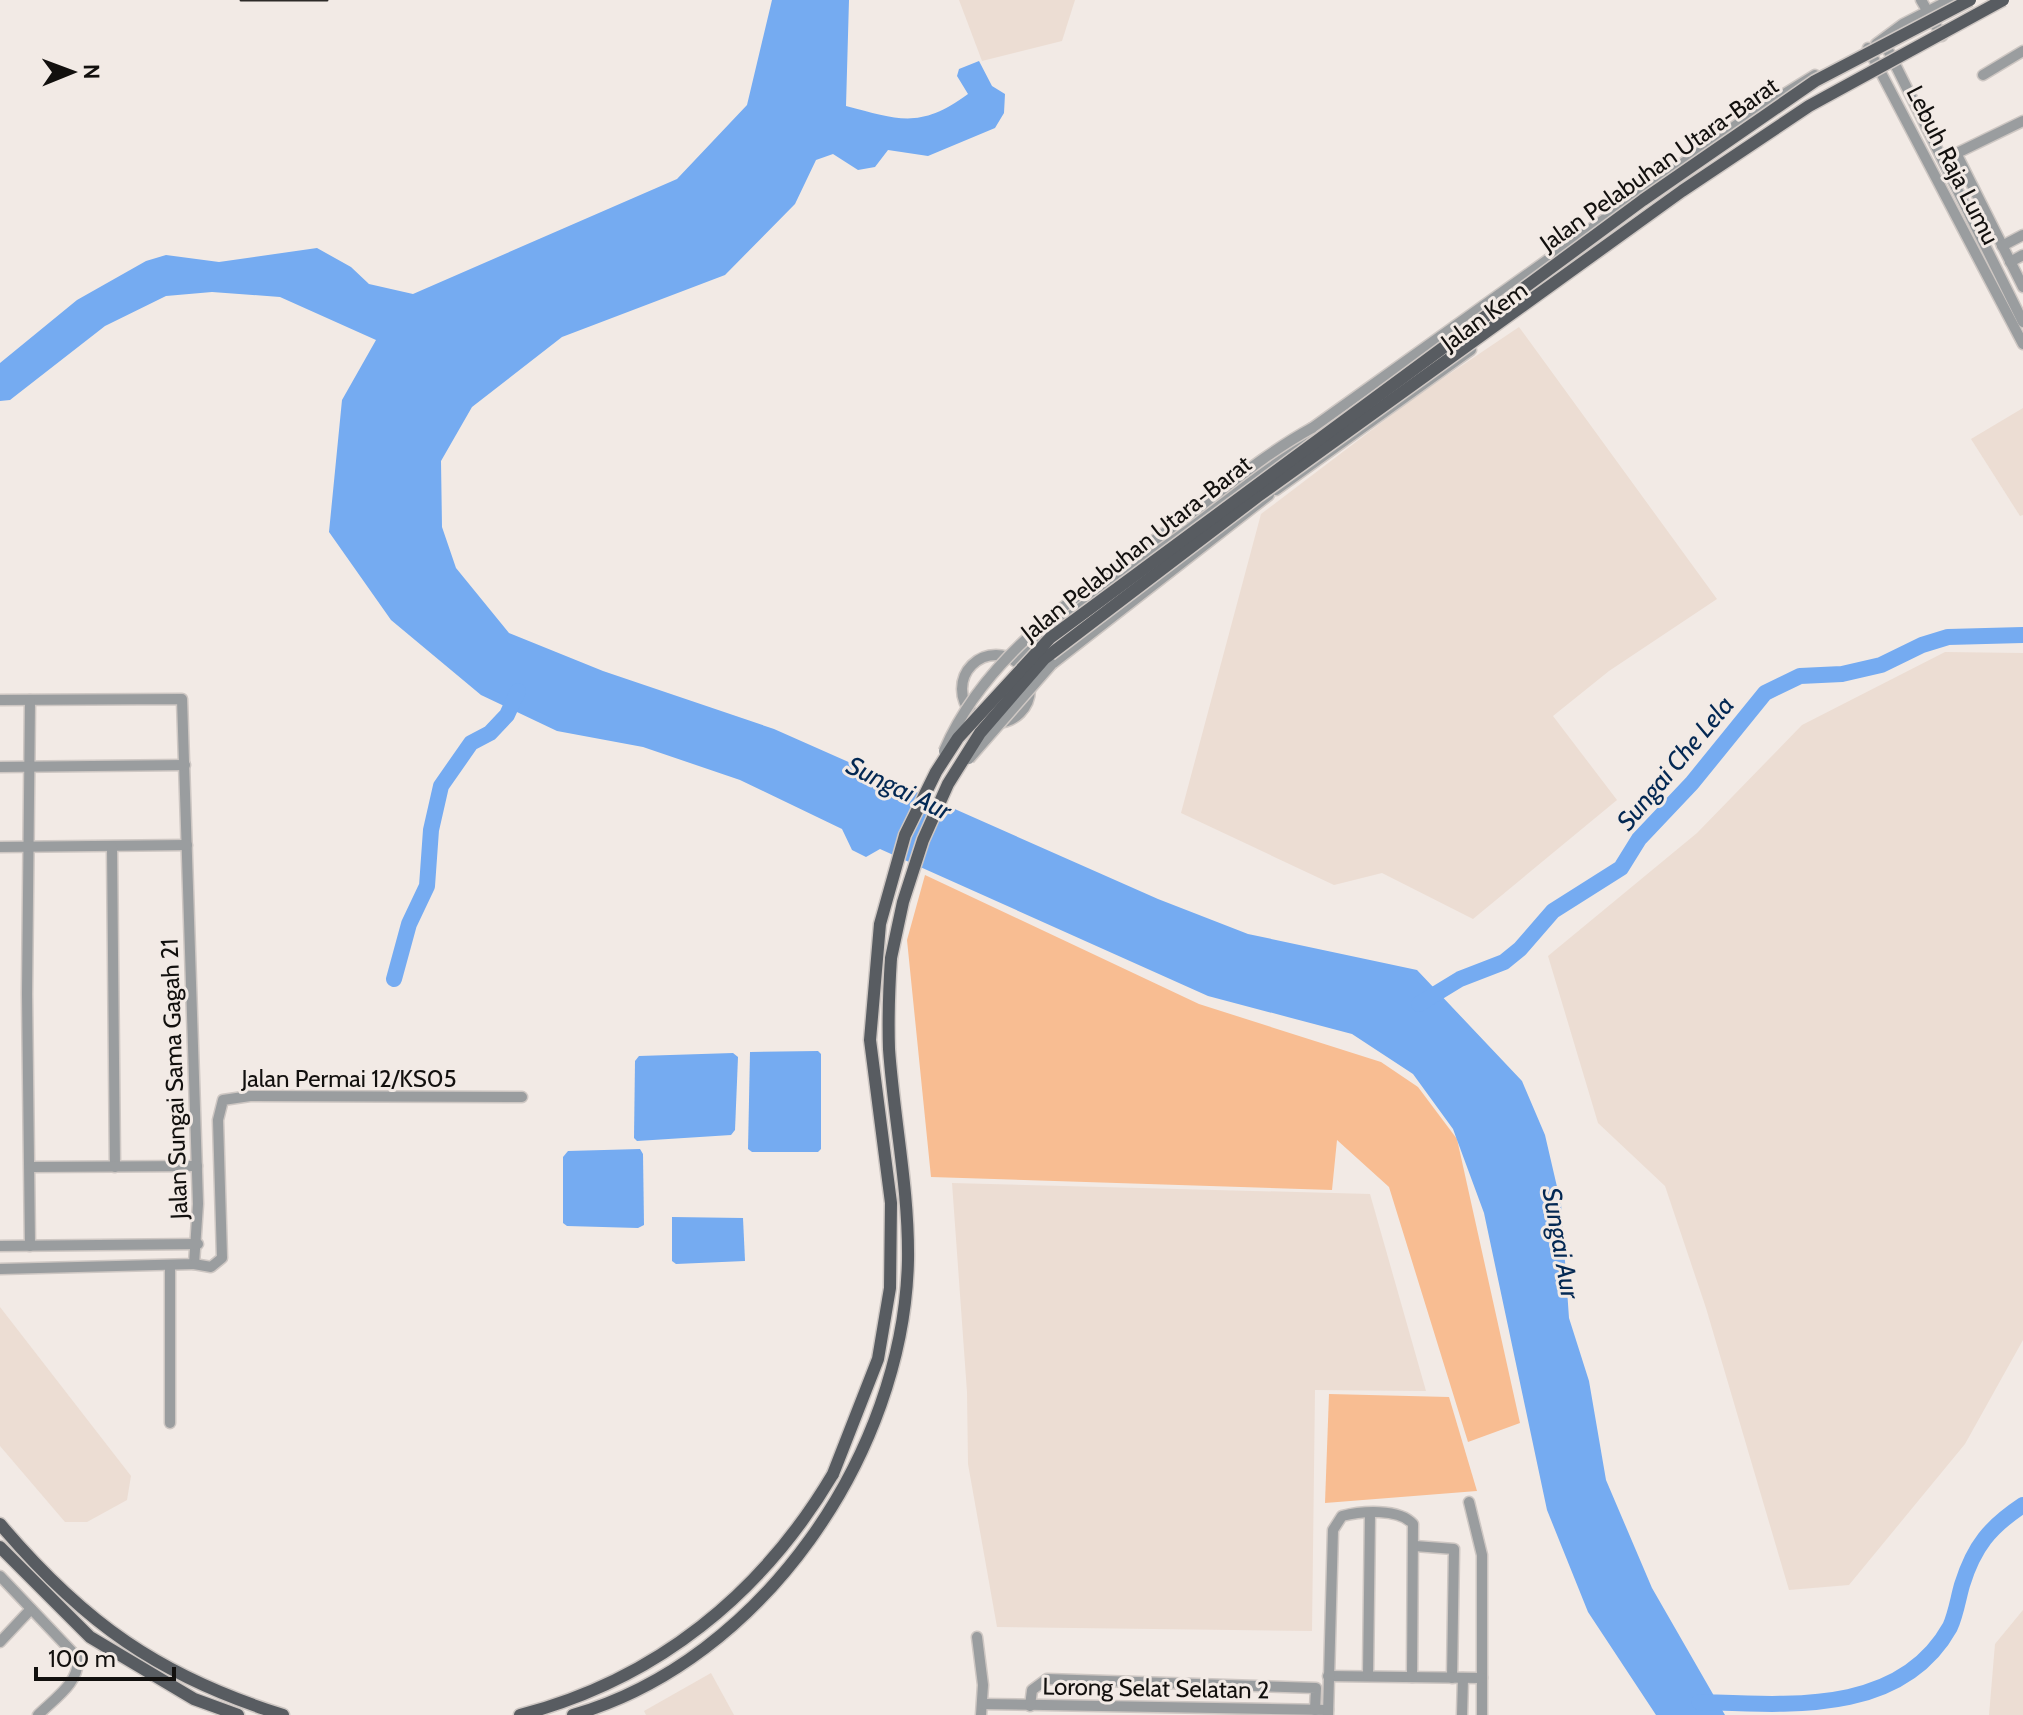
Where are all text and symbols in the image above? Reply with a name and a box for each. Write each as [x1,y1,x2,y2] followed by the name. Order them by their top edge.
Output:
[32,32,112,112] north arrow
[78,64,105,80] text: N
[1534,71,1784,258] street label: Jalan Pelabuhan Utara-Barat
[1901,81,2005,249] street label: Lebuh Raja Lumu
[1434,275,1533,358] street label: Jalan Kem
[1014,449,1257,647] street label: Jalan Pelabuhan Utara-Barat
[1609,689,1741,837] water label: Sungai Che Lela
[842,749,957,827] water label: Sungai Aur
[155,938,193,1221] street label: Jalan Sungai Sama Gagah 21
[240,1064,457,1093] street label: Jalan Permai 12/KS05
[1535,1185,1587,1302] water label: Sungai Aur
[36,1631,174,1681] scale bar
[48,1644,116,1673] text: 100 m
[1042,1672,1270,1704] street label: Lorong Selat Selatan 2

